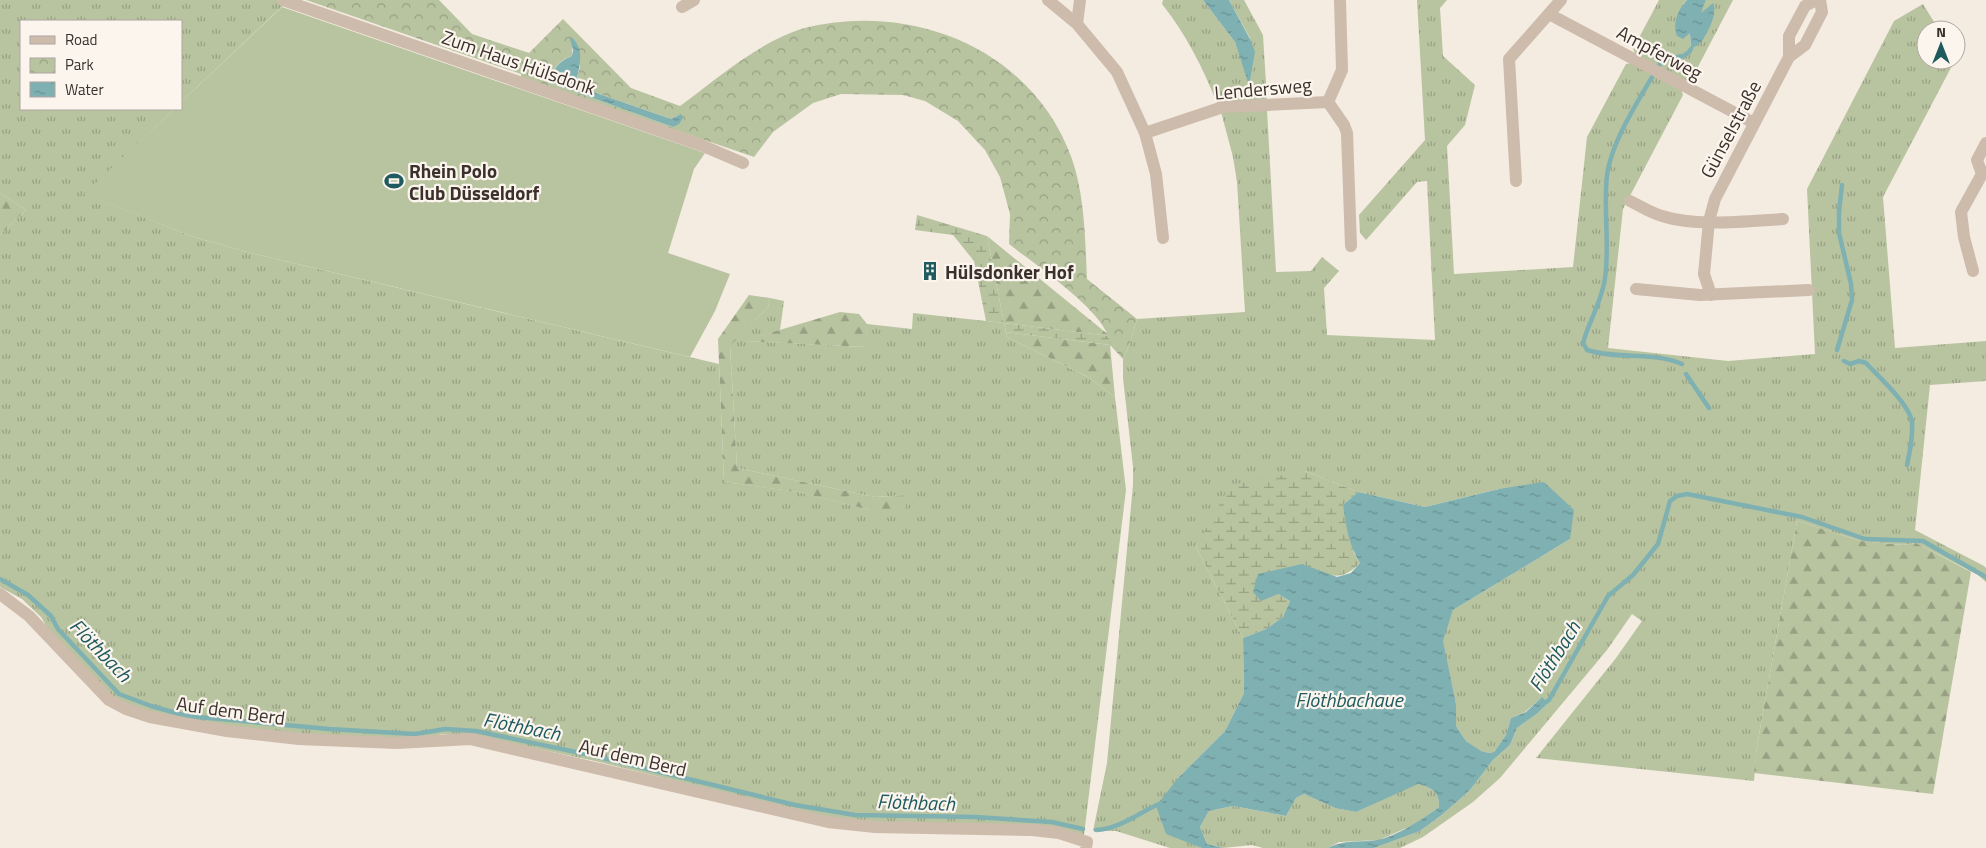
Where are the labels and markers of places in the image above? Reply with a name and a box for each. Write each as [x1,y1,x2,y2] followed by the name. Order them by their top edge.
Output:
[409,156,539,207] place label: Rhein Polo Club Düsseldorf
[383,170,405,192] sports icon: Rhein Polo Club Düsseldorf
[945,257,1074,286] place label: Hülsdonker Hof
[919,260,941,282] building icon: Hülsdonker Hof

